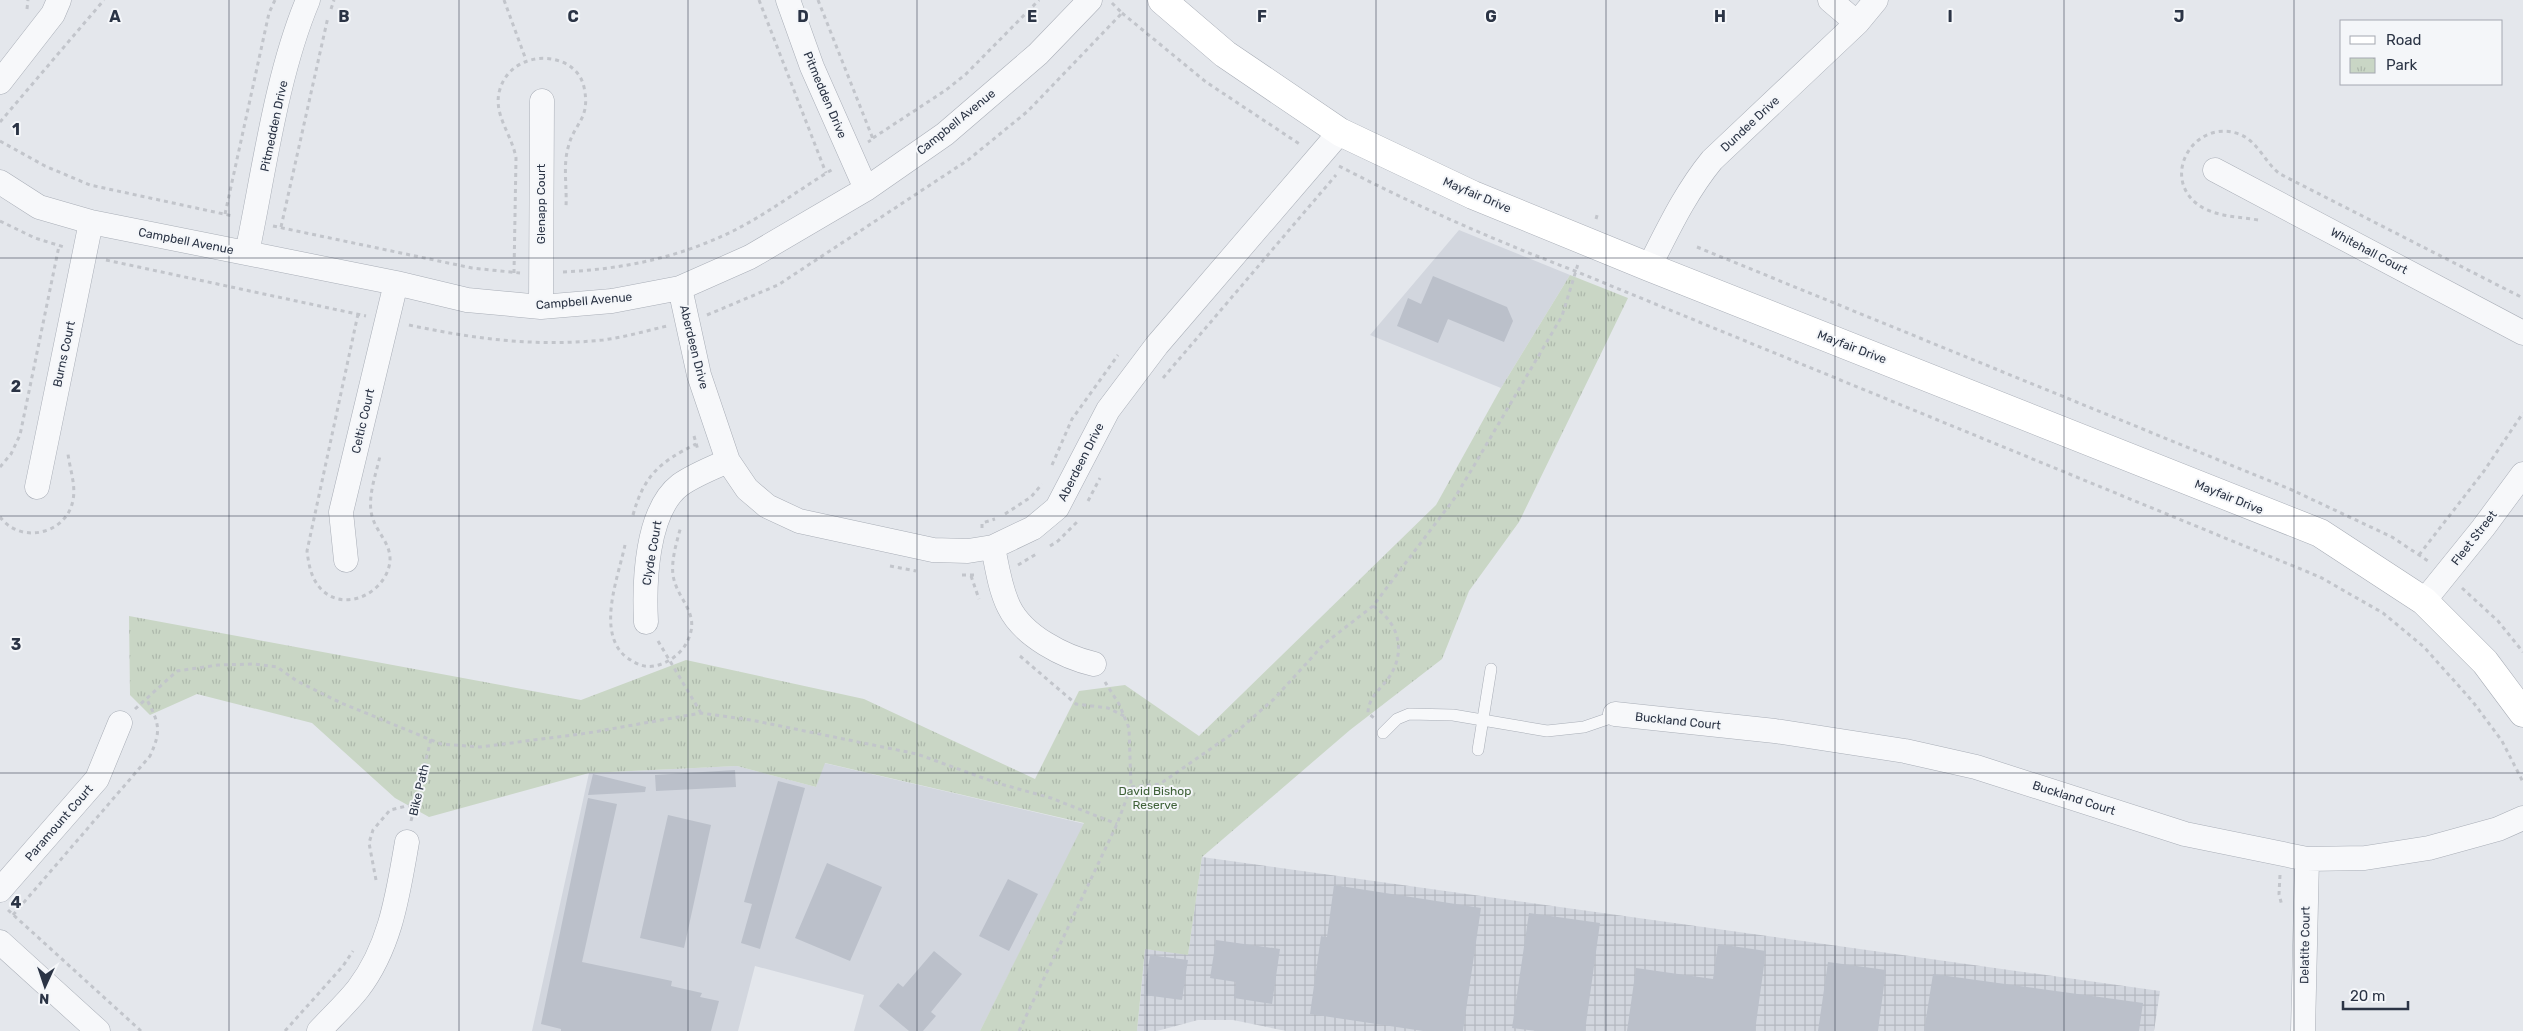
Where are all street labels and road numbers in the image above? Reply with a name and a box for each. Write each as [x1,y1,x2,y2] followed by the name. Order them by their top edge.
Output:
[800,50,850,141] street label: Pitmedden Drive
[258,79,291,173] street label: Pitmedden Drive
[914,86,998,158] street label: Campbell Avenue
[1718,93,1782,155] street label: Dundee Drive
[534,164,548,244] street label: Glenapp Court
[1441,174,1513,216] street label: Mayfair Drive
[137,225,235,257] street label: Campbell Avenue
[2328,225,2410,277] street label: Whitehall Court
[535,290,633,312] street label: Campbell Avenue
[677,304,711,391] street label: Aberdeen Drive
[50,319,78,388] street label: Burns Court
[1816,327,1889,367] street label: Mayfair Drive
[349,387,377,455] street label: Celtic Court
[1055,420,1107,503] street label: Aberdeen Drive
[2193,477,2266,517] street label: Mayfair Drive
[2448,508,2500,568] street label: Fleet Street
[639,519,665,586] street label: Clyde Court
[1634,710,1722,733] street label: Buckland Court
[406,763,432,817] street label: Bike Path
[2031,778,2117,818] street label: Buckland Court
[22,782,96,864] street label: Paramount Court
[2297,906,2313,984] street label: Delatite Court

